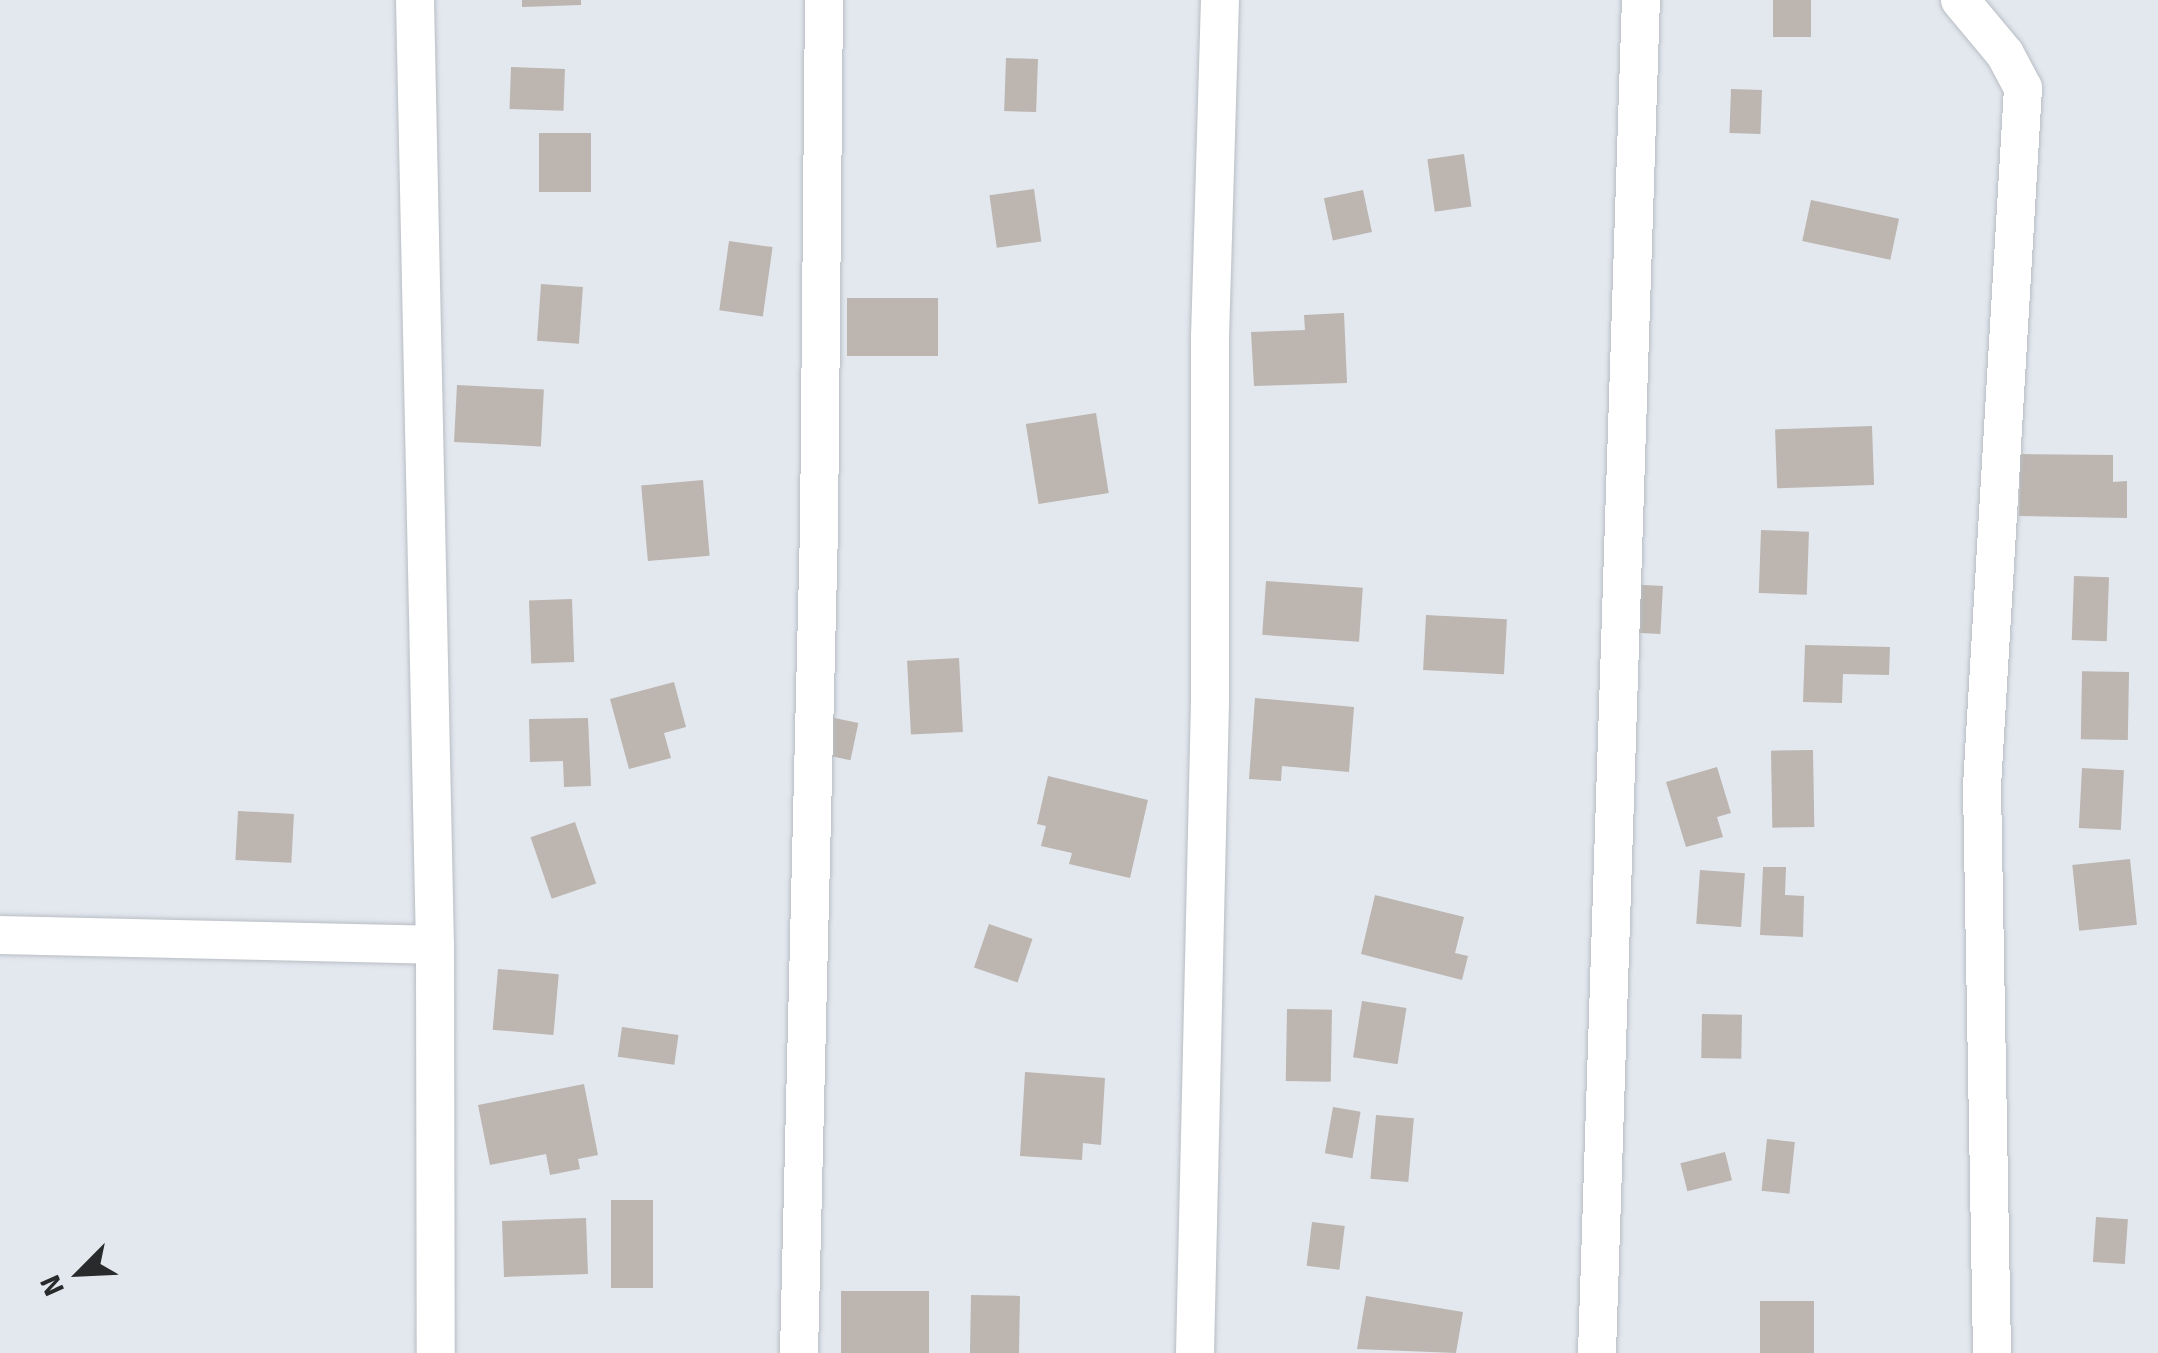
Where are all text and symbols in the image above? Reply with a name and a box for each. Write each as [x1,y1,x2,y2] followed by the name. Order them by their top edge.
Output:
[30,1223,130,1323] north arrow
[33,1269,72,1301] text: N

